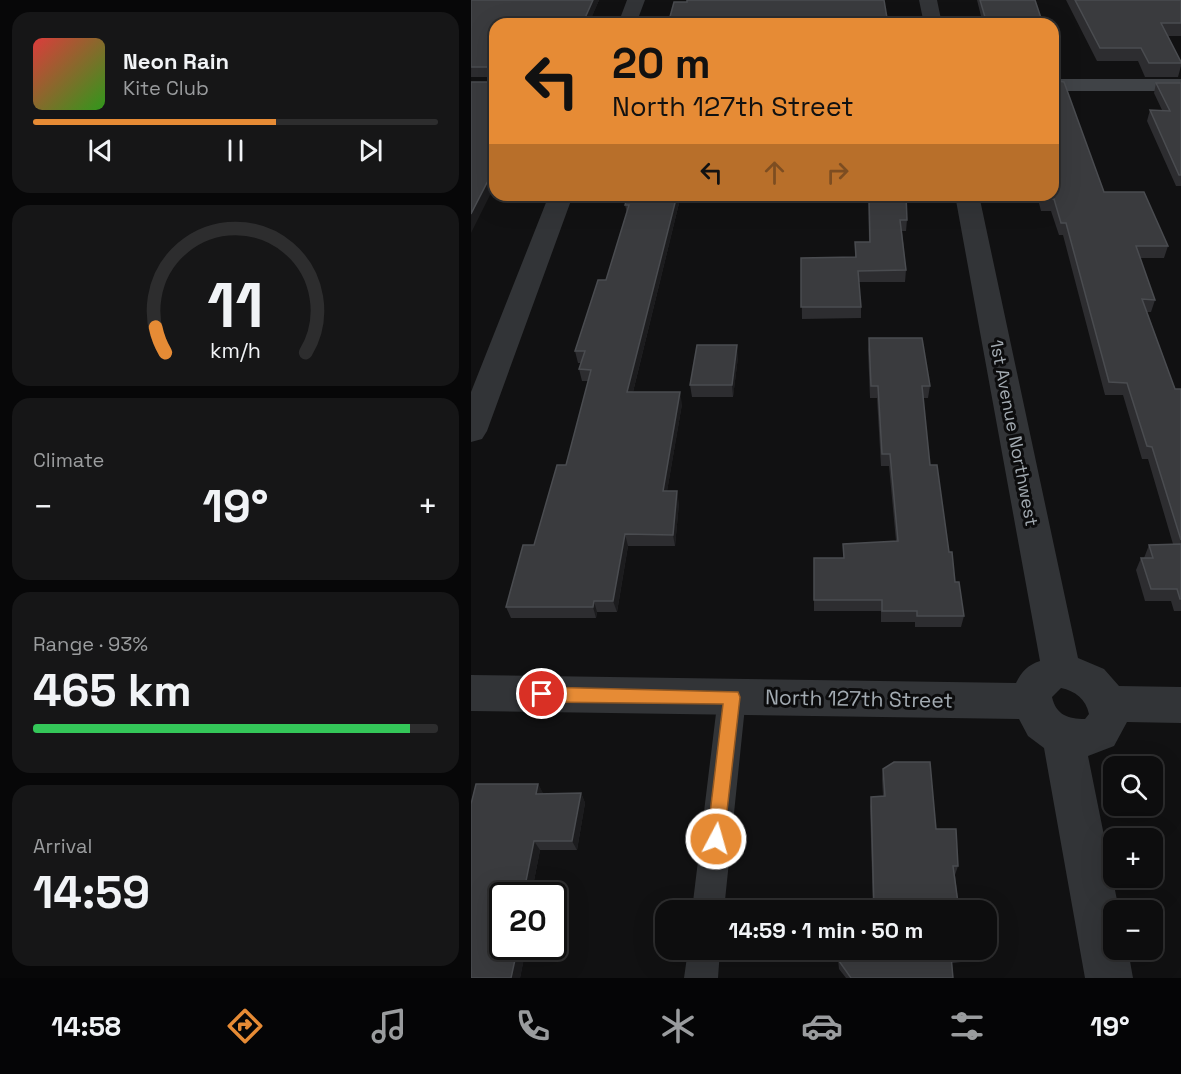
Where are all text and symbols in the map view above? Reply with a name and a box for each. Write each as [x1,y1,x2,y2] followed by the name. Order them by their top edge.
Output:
[612,37,711,90] text: 20 m
[513,42,591,120] icon: left
[123,47,229,75] text: Neon Rain
[123,75,209,101] text: Kite Club
[612,89,854,124] text: North 127th Street
[84,134,117,167] icon: previous
[219,134,252,167] icon: pause
[354,134,387,167] icon: next
[695,156,728,189] icon: left
[758,156,791,189] icon: ahead
[821,156,854,189] icon: right
[207,266,264,345] text: 11
[210,337,261,364] text: km/h
[985,338,1044,528] street label: 1st Avenue Northwest
[33,447,104,473] text: Climate
[203,478,268,535] text: 19°
[33,486,53,528] text: −
[418,486,438,528] text: +
[33,631,148,657] text: Range · 93%
[33,662,192,719] text: 465 km
[516,668,567,719] pin
[525,677,558,710] icon: arrive
[765,683,953,714] street label: North 127th Street
[1103,756,1163,960] map controls
[1103,756,1163,816] button: search
[684,807,748,871] position arrow
[1103,828,1163,888] button: +
[33,833,92,859] text: Arrival
[33,864,150,921] text: 14:59
[489,882,567,960] speed limit sign: 20
[1103,900,1163,960] button: −
[729,916,923,944] text: 14:59 · 1 min · 50 m
[224,1005,266,1047] icon: directions
[368,1005,410,1047] icon: music
[512,1005,554,1047] icon: phone
[657,1005,699,1047] icon: climate
[801,1005,843,1047] icon: car
[946,1005,988,1047] icon: filters
[51,1009,121,1044] text: 14:58
[1090,1009,1130,1044] text: 19°

